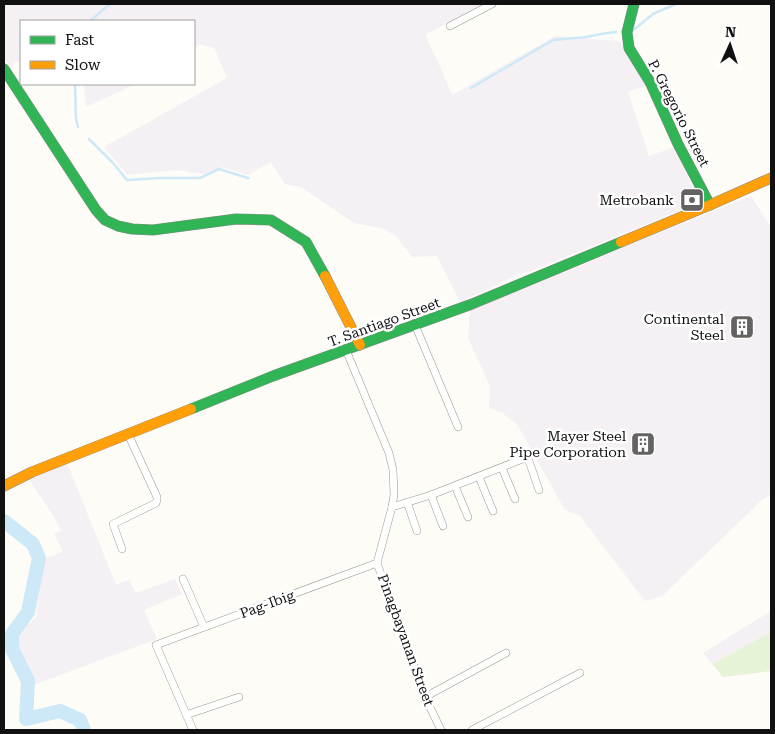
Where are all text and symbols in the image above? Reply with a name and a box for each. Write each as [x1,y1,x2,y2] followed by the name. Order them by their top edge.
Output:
[20,20,195,85] legend
[705,20,755,70] north arrow
[725,24,737,40] text: N
[65,31,95,49] text: Fast
[65,56,101,74] text: Slow
[645,57,713,169] street label: P. Gregorio Street
[679,187,705,213] bank icon: Metrobank
[600,192,674,208] place label: Metrobank
[326,294,442,350] street label: T. Santiago Street
[644,311,725,343] place label: Continental Steel
[729,314,755,340] building icon: Continental Steel
[510,428,627,460] place label: Mayer Steel Pipe Corporation
[630,431,656,457] building icon: Mayer Steel Pipe Corporation
[375,572,437,708] street label: Pinagbayanan Street
[237,587,297,621] street label: Pag-Ibig

